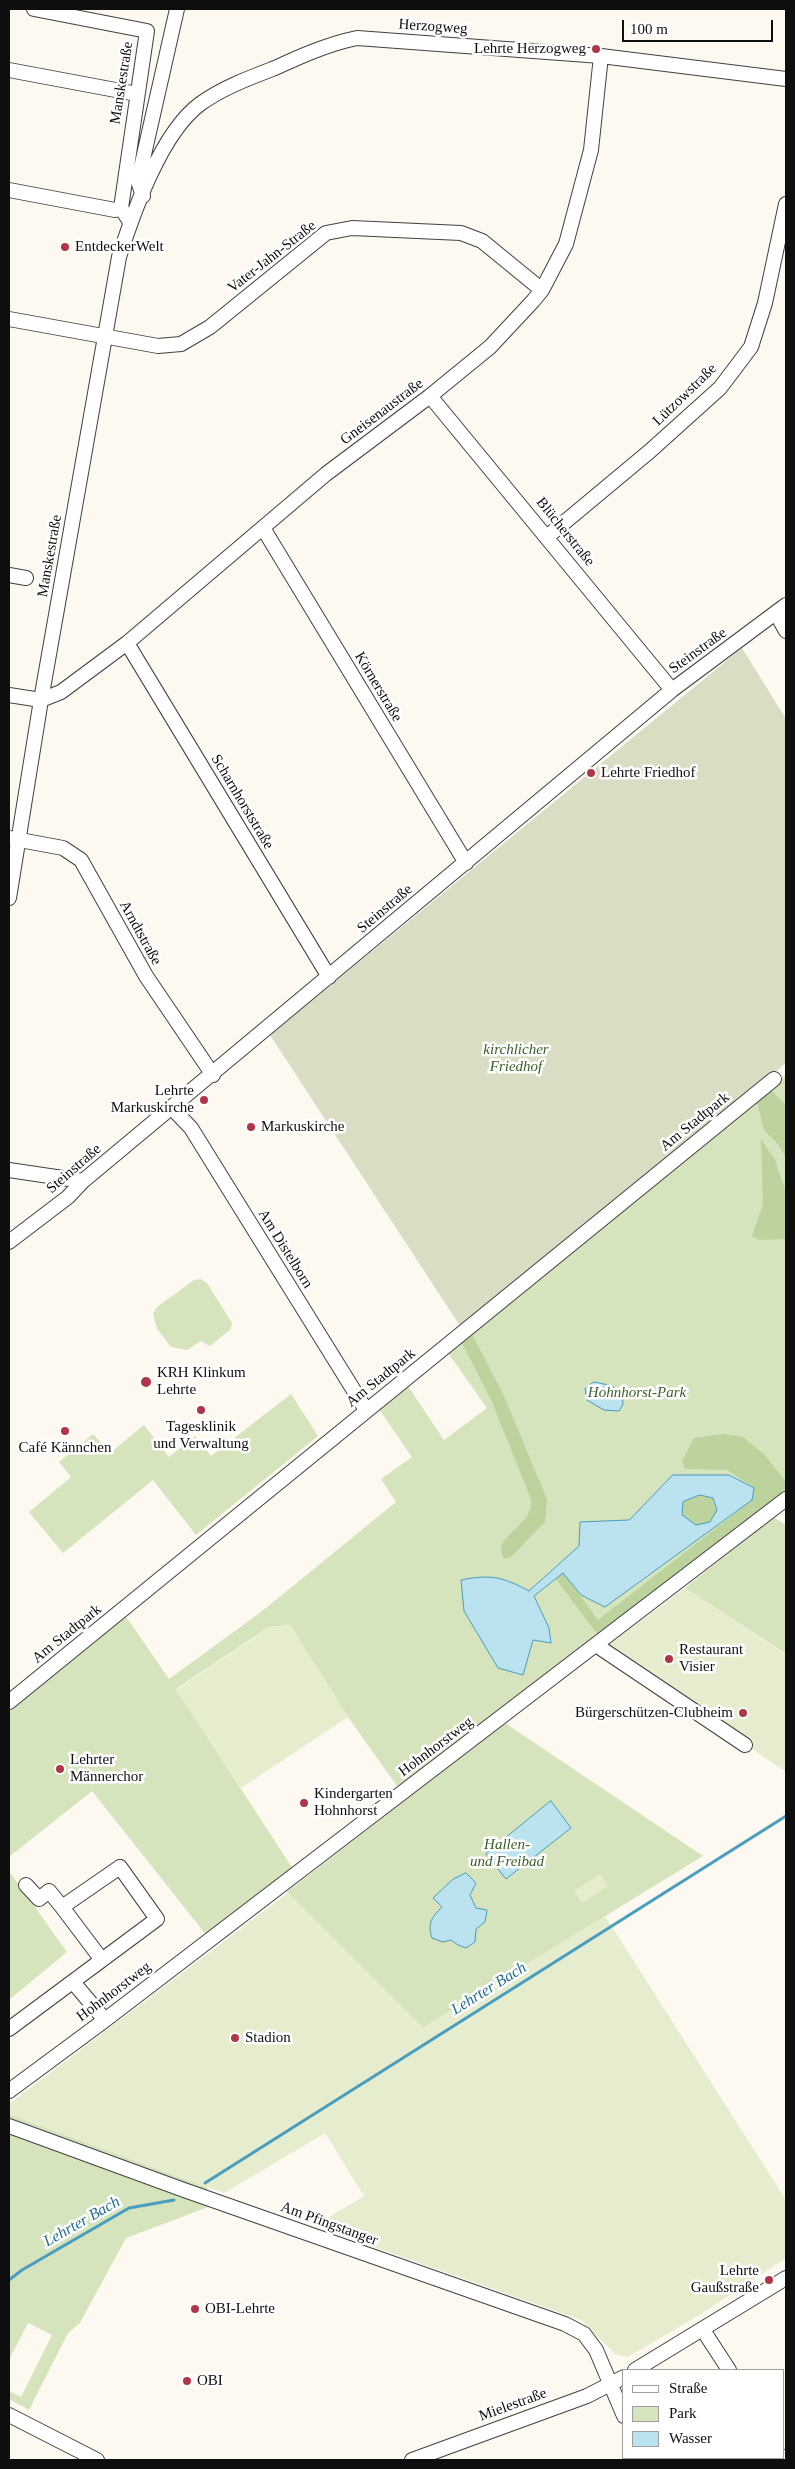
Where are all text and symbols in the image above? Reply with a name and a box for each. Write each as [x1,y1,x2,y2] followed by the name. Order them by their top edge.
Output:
[625,10,776,42] scale bar
[398,16,468,38] street label: Herzogweg
[630,21,668,37] text: 100 m
[107,40,137,126] street label: Manskestraße
[474,40,586,58] place label: Lehrte Herzogweg
[590,43,602,55] marker: Lehrte Herzogweg
[224,217,320,297] street label: Vater-Jahn-Straße
[75,238,164,256] place label: EntdeckerWelt
[59,241,71,253] marker: EntdeckerWelt
[649,360,721,430] street label: Lützowstraße
[337,375,427,449] street label: Gneisenaustraße
[532,494,598,570] street label: Blücherstraße
[34,513,66,599] street label: Manskestraße
[666,624,730,678] street label: Steinstraße
[350,649,406,725] street label: Körnerstraße
[207,751,277,853] street label: Scharnhorststraße
[601,764,696,782] place label: Lehrte Friedhof
[585,767,597,779] marker: Lehrte Friedhof
[354,881,416,937] street label: Steinstraße
[115,898,165,968] street label: Arndtstraße
[483,1041,549,1076] park label: kirchlicher Friedhof
[111,1082,194,1117] place label: Lehrte Markuskirche
[657,1089,733,1155] street label: Am Stadtpark
[198,1094,210,1106] marker: Lehrte Markuskirche
[261,1118,344,1136] place label: Markuskirche
[245,1121,257,1133] marker: Markuskirche
[43,1140,105,1198] street label: Steinstraße
[254,1206,316,1292] street label: Am Distelborn
[343,1345,419,1411] street label: Am Stadtpark
[157,1364,246,1399] place label: KRH Klinkum Lehrte
[139,1375,153,1389] marker: KRH Klinkum Lehrte
[588,1384,686,1402] park label: Hohnhorst-Park
[195,1404,207,1416] marker: Tagesklinik und Verwaltung
[153,1418,249,1453] place label: Tagesklinik und Verwaltung
[59,1425,71,1437] marker: Café Kännchen
[19,1439,111,1457] place label: Café Kännchen
[29,1601,105,1667] street label: Am Stadtpark
[679,1641,743,1676] place label: Restaurant Visier
[663,1653,675,1665] marker: Restaurant Visier
[575,1704,733,1722] place label: Bürgerschützen-Clubheim
[737,1707,749,1719] marker: Bürgerschützen-Clubheim
[395,1713,477,1781] street label: Hohnhorstweg
[70,1751,143,1786] place label: Lehrter Männerchor
[54,1763,66,1775] marker: Lehrter Männerchor
[314,1785,393,1820] place label: Kindergarten Hohnhorst
[298,1797,310,1809] marker: Kindergarten Hohnhorst
[470,1836,544,1871] park label: Hallen- und Freibad
[73,1958,155,2026] street label: Hohnhorstweg
[448,1958,530,2020] water label: Lehrter Bach
[245,2029,291,2047] place label: Stadion
[229,2032,241,2044] marker: Stadion
[40,2192,124,2252] water label: Lehrter Bach
[278,2198,380,2250] street label: Am Pfingstanger
[691,2262,759,2297] place label: Lehrte Gaußstraße
[763,2274,775,2286] marker: Lehrte Gaußstraße
[205,2300,275,2318] place label: OBI-Lehrte
[189,2303,201,2315] marker: OBI-Lehrte
[622,2369,785,2459] legend
[197,2372,223,2390] place label: OBI
[181,2375,193,2387] marker: OBI
[669,2380,707,2396] text: Straße
[477,2384,549,2426] street label: Mielestraße
[669,2405,697,2421] text: Park
[669,2430,712,2446] text: Wasser

